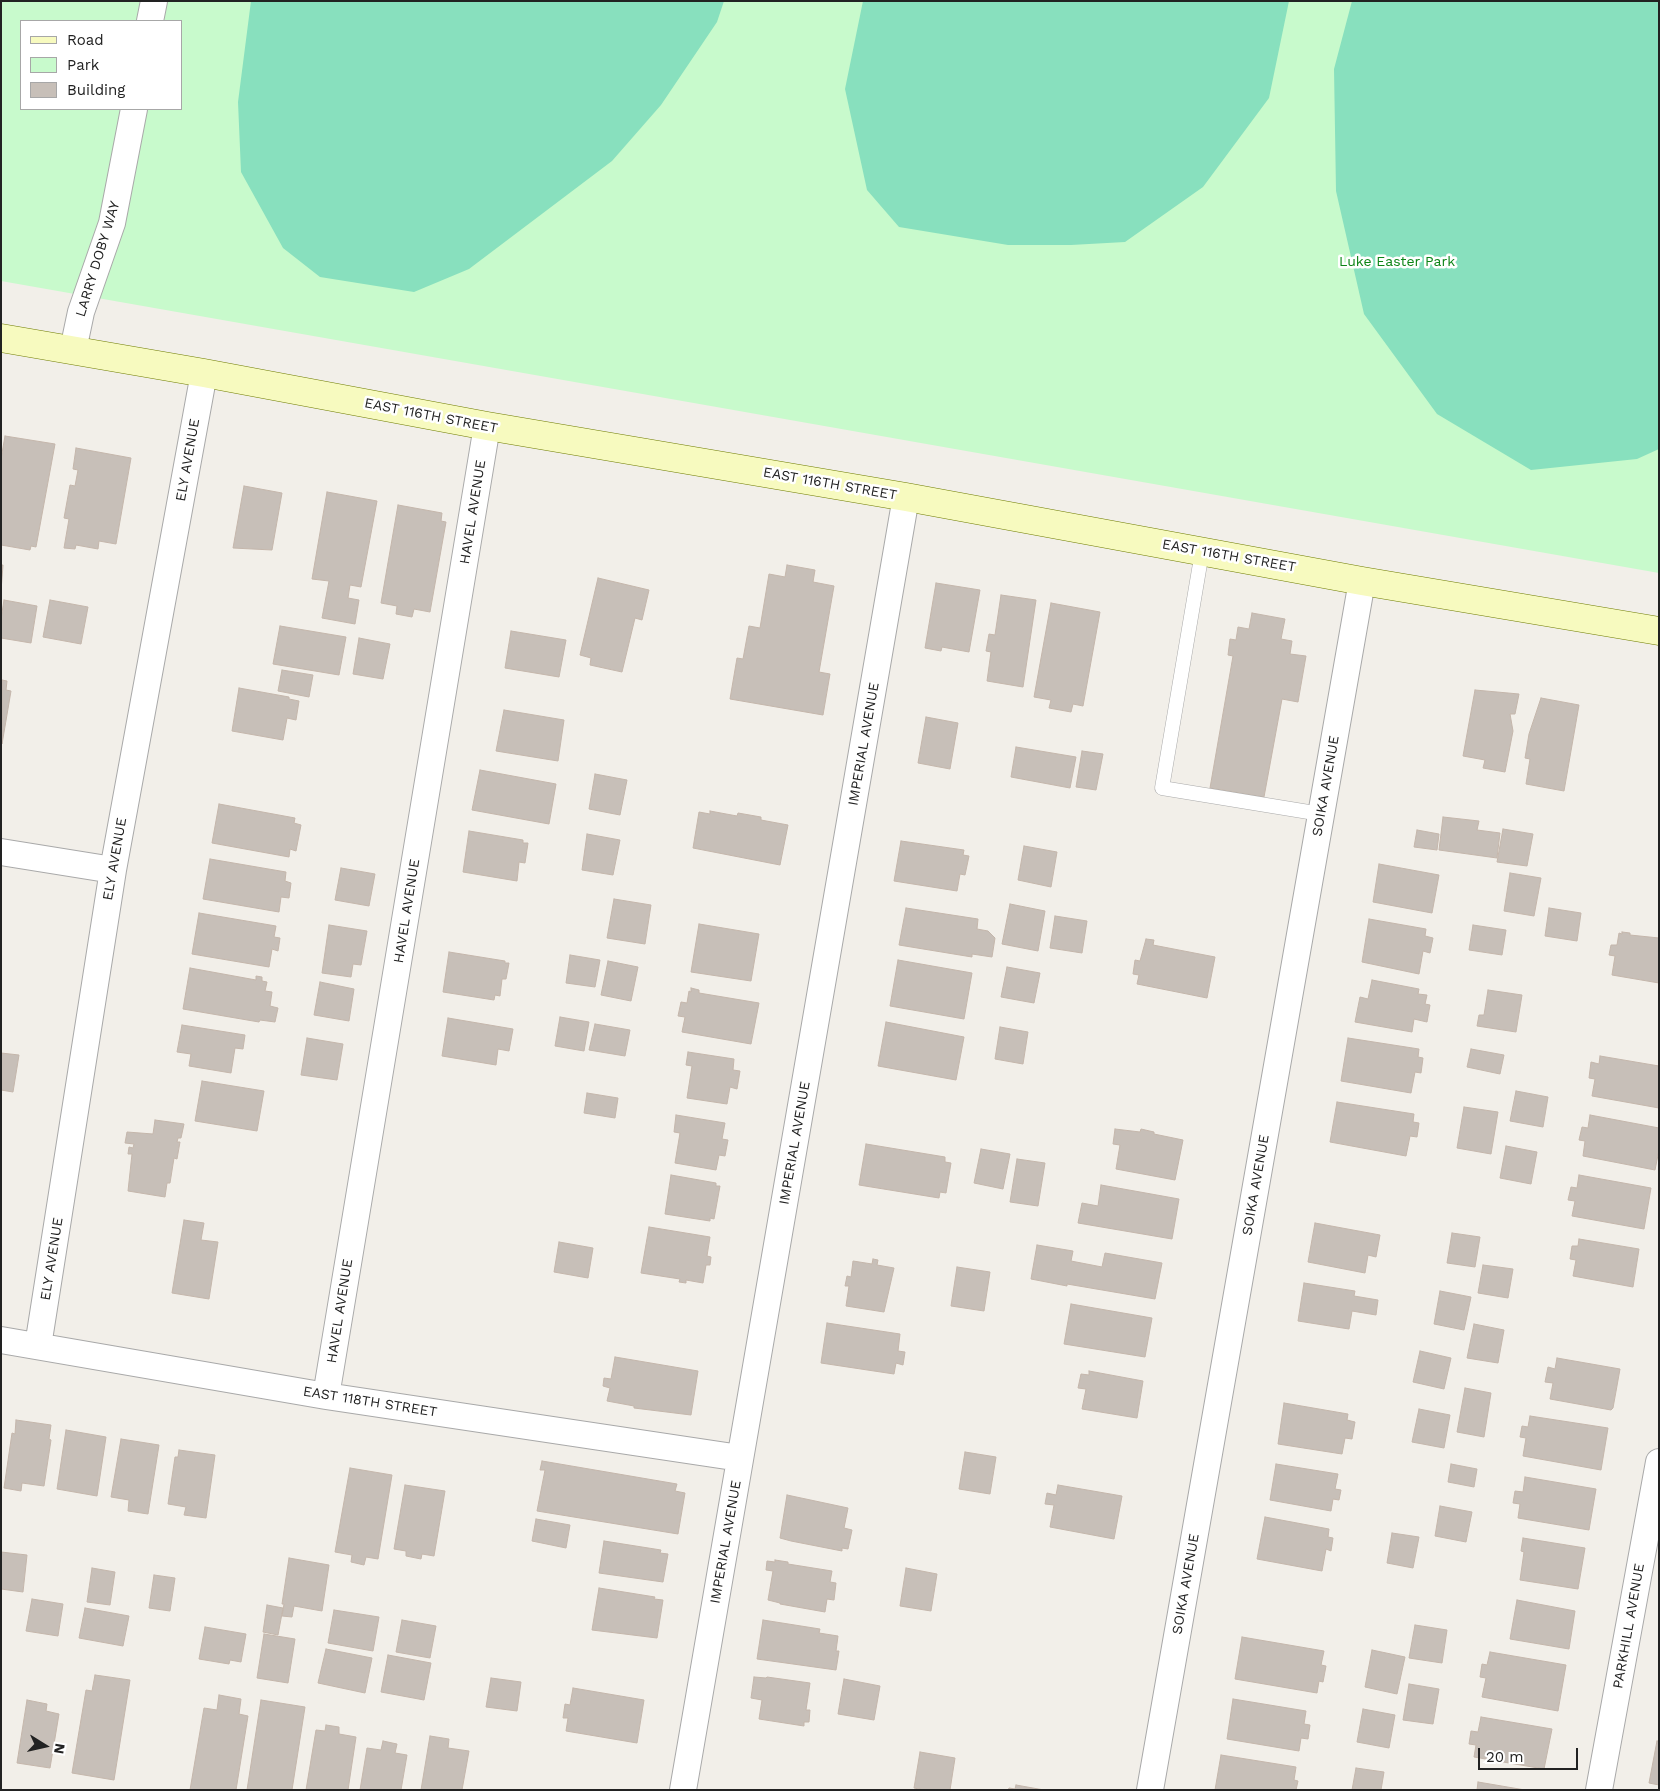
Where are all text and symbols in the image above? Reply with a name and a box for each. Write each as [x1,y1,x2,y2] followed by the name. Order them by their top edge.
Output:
[20,20,182,110] legend
[67,31,104,49] text: Road
[67,56,99,74] text: Park
[67,81,125,99] text: Building
[72,199,124,319] street label: LARRY DOBY WAY
[1339,254,1455,270] park label: Luke Easter Park
[363,395,499,437] street label: EAST 116TH STREET
[172,417,204,503] street label: ELY AVENUE
[456,459,490,565] street label: HAVEL AVENUE
[762,464,898,504] street label: EAST 116TH STREET
[1161,536,1297,576] street label: EAST 116TH STREET
[845,681,883,807] street label: IMPERIAL AVENUE
[1309,734,1343,838] street label: SOIKA AVENUE
[99,816,131,902] street label: ELY AVENUE
[390,858,424,964] street label: HAVEL AVENUE
[776,1080,814,1206] street label: IMPERIAL AVENUE
[1239,1133,1273,1237] street label: SOIKA AVENUE
[37,1216,67,1302] street label: ELY AVENUE
[323,1258,357,1364] street label: HAVEL AVENUE
[302,1383,438,1421] street label: EAST 118TH STREET
[707,1479,745,1605] street label: IMPERIAL AVENUE
[1169,1532,1203,1636] street label: SOIKA AVENUE
[1610,1562,1648,1690] street label: PARKHILL AVENUE
[20,1721,70,1771] north arrow
[1480,1738,1580,1770] scale bar
[51,1742,69,1755] text: N
[1486,1748,1524,1766] text: 20 m

